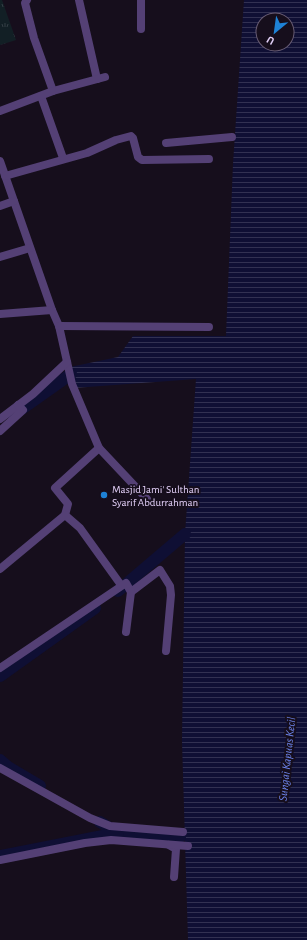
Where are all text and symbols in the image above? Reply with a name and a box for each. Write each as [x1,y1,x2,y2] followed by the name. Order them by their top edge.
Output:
[255,12,295,52] north arrow
[265,34,276,47] text: U
[112,484,199,508] place label: Masjid Jami' Sulthan Syarif Abdurrahman
[99,490,109,500] marker: Masjid Jami' Sulthan Syarif Abdurrahman
[277,716,298,802] water label: Sungai Kapuas Kecil

